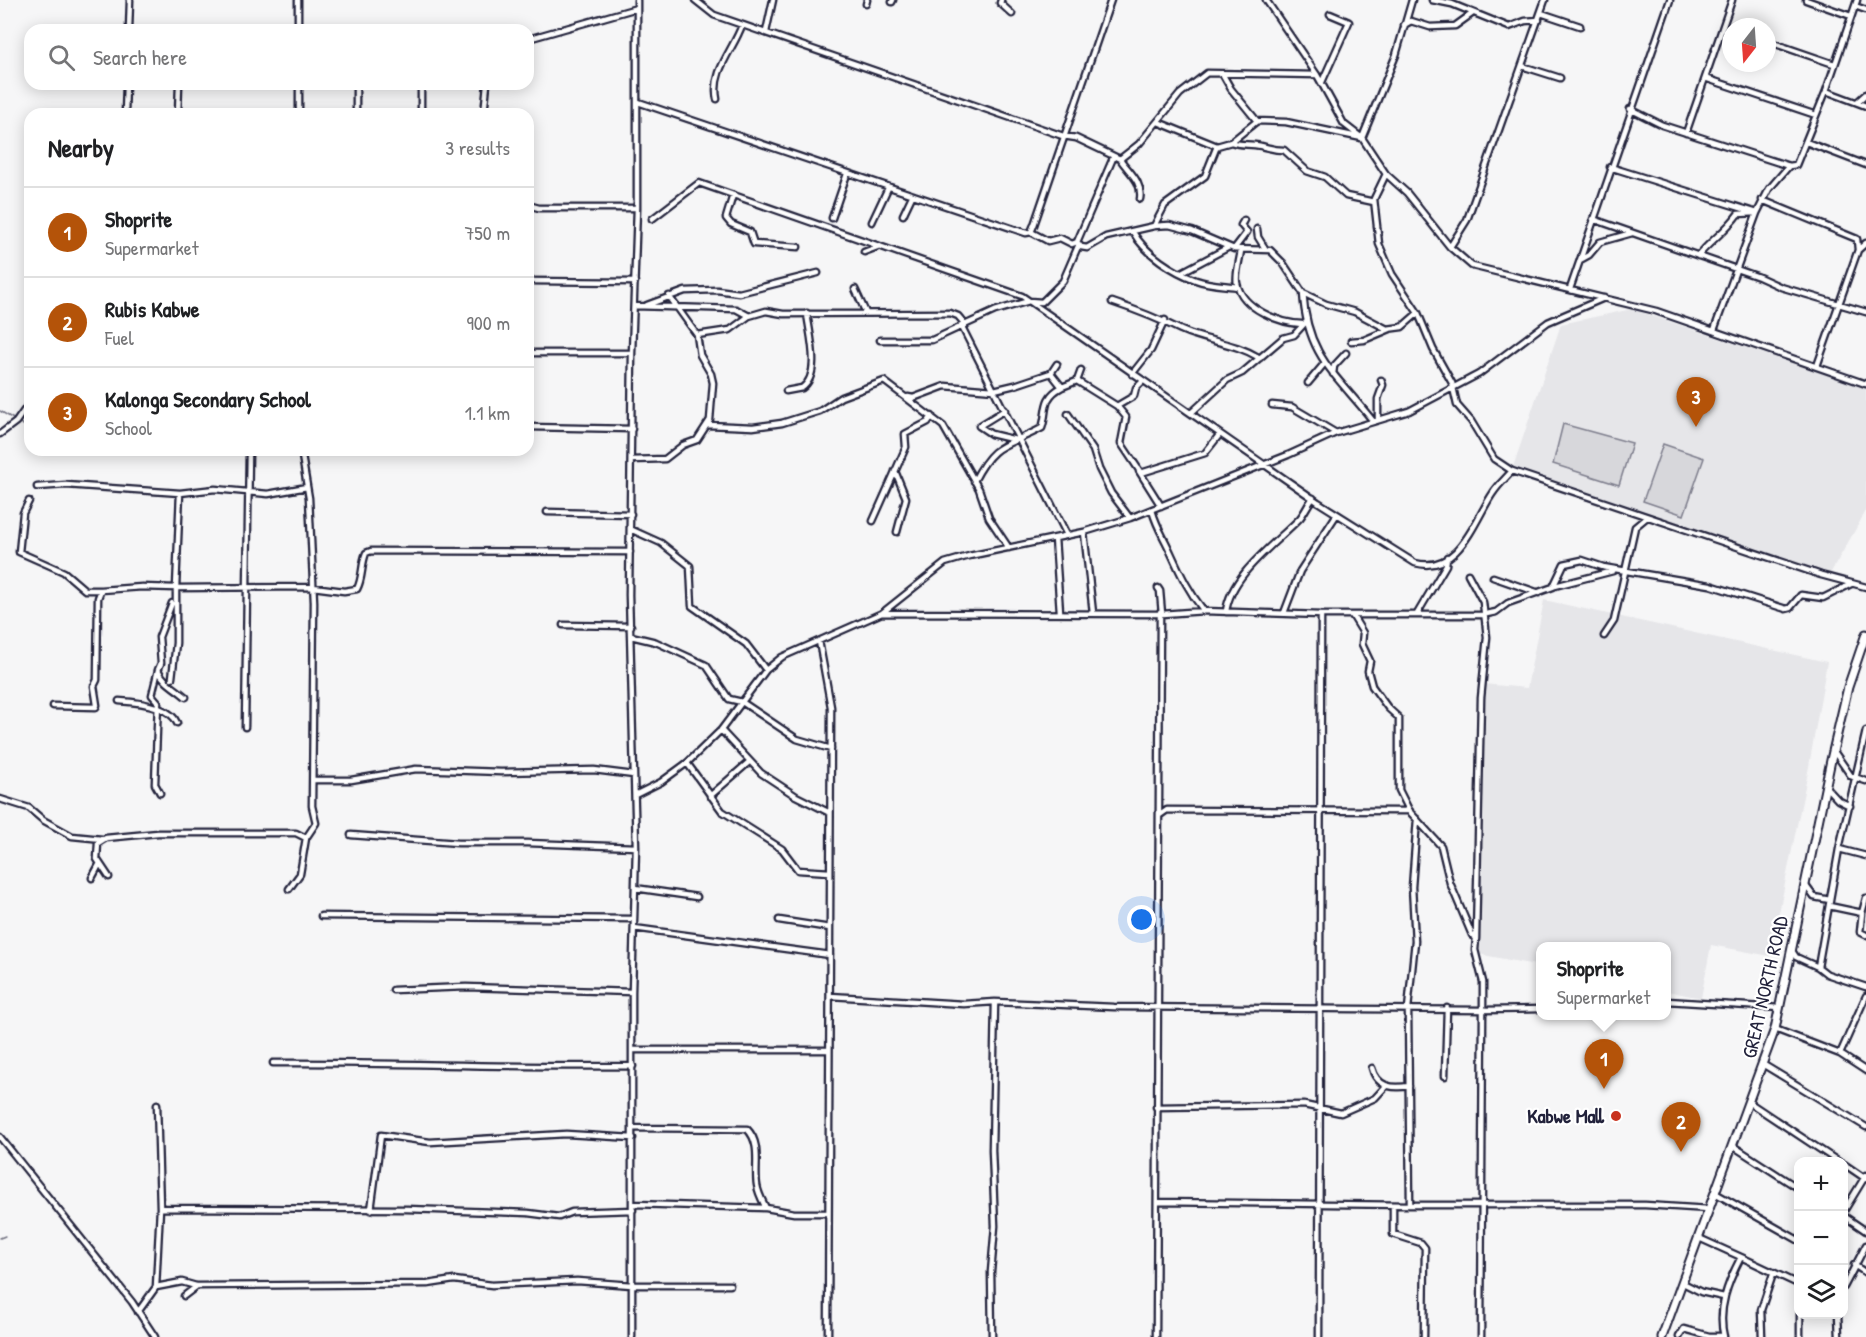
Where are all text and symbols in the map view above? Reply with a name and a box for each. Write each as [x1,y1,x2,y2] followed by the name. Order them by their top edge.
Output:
[1722,18,1776,72] north arrow
[24,24,534,90] search box
[45,41,78,74] icon: search
[93,42,187,72] text: Search here
[48,130,114,165] text: Nearby
[445,134,510,161] text: 3 results
[105,204,172,234] text: Shoprite
[64,219,71,246] text: 1
[464,219,510,246] text: 750 m
[105,234,199,261] text: Supermarket
[105,294,199,324] text: Rubis Kabwe
[63,309,72,336] text: 2
[467,309,510,336] text: 900 m
[105,324,134,351] text: Fuel
[1676,378,1716,427] pin: 3
[105,384,311,414] text: Kalonga Secondary School
[63,399,72,426] text: 3
[465,399,510,426] text: 1.1 km
[105,414,152,441] text: School
[1127,905,1156,934] your location
[1735,913,1794,1061] street label: GREAT NORTH ROAD
[1536,942,1671,1020] popup
[1557,953,1624,983] text: Shoprite
[1557,983,1650,1010] text: Supermarket
[1584,1040,1624,1089] pin: 1
[1527,1102,1605,1129] place label: Kabwe Mall
[1662,1102,1700,1152] pin: 2
[1609,1109,1623,1123] marker: Kabwe Mall
[1794,1157,1848,1319] map controls
[1794,1157,1848,1211] button: +
[1794,1211,1848,1265] button: −
[1794,1265,1848,1319] button: layers

